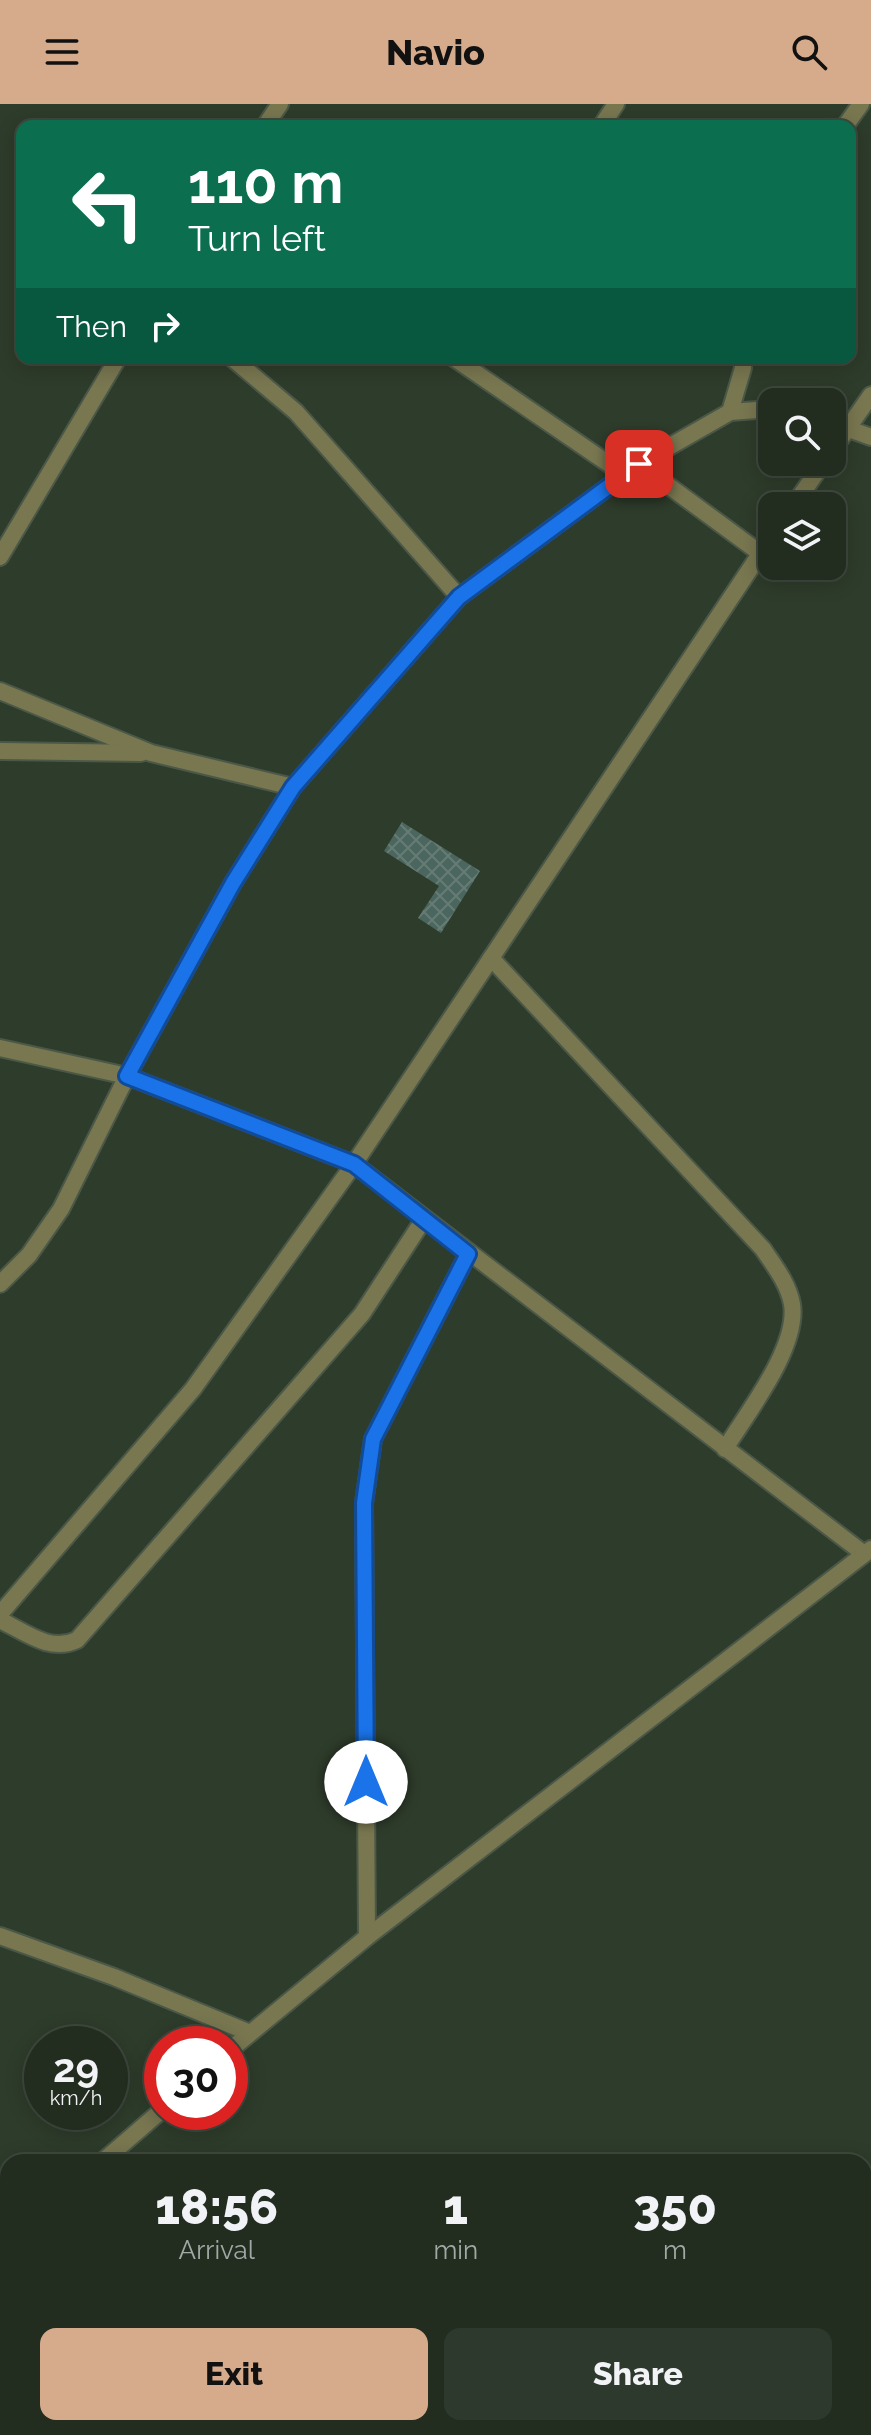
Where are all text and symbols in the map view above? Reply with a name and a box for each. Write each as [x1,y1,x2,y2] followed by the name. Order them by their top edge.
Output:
[40,30,84,74] icon: menu
[787,30,831,74] icon: search
[386,31,485,73] text: Navio
[188,150,343,216] text: 110 m
[56,152,160,256] icon: left
[188,217,326,259] text: Turn left
[143,304,187,348] icon: right
[56,309,127,344] text: Then
[758,388,846,580] map controls
[758,388,846,476] button: search
[605,430,673,498] pin
[617,442,661,486] icon: arrive
[758,492,846,580] button: layers
[324,1740,408,1824] position arrow
[144,2026,248,2130] speed limit sign: 30
[53,2044,99,2091] text: 29
[50,2086,102,2110] text: km/h
[155,2179,278,2235] text: 18:56
[443,2179,468,2235] text: 1
[633,2179,717,2235] text: 350
[179,2235,255,2265] text: Arrival
[433,2235,478,2265] text: min
[663,2235,687,2265] text: m
[40,2328,428,2420] button: Exit
[444,2328,832,2420] button: Share

